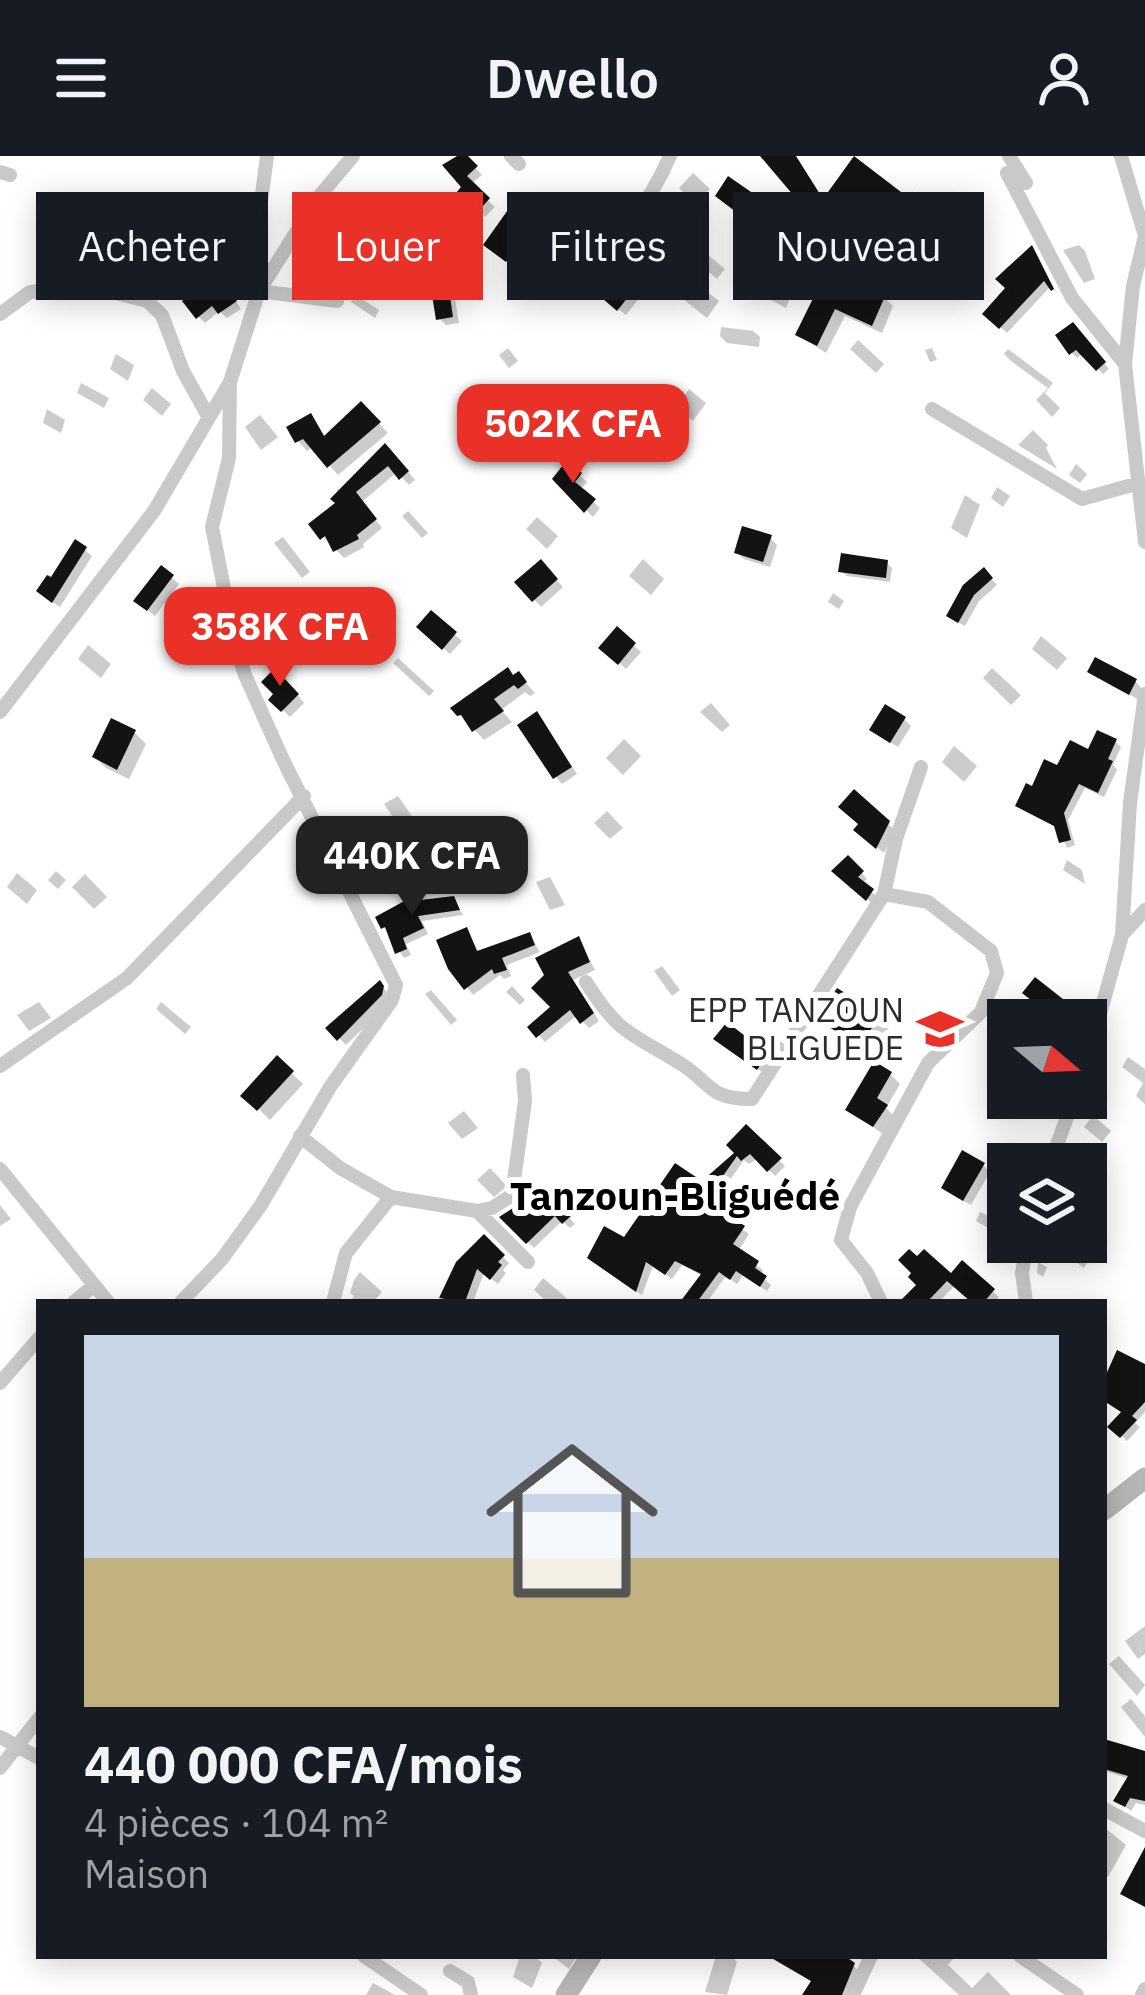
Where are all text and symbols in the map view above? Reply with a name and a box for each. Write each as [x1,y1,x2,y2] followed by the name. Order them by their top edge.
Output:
[486,43,659,113] text: Dwello
[48,45,114,111] icon: menu
[1031,45,1097,111] icon: person
[36,192,268,300] chip: Acheter
[292,192,483,300] chip: Louer
[507,192,709,300] chip: Filtres
[733,192,984,300] chip: Nouveau
[449,384,697,486] pin: 502K CFA
[484,397,662,448] text: 502K CFA
[156,587,404,689] pin: 358K CFA
[191,600,369,651] text: 358K CFA
[288,816,536,918] pin: 440K CFA
[323,829,501,880] text: 440K CFA
[688,988,904,1069] place label: EPP TANZOUN BLIGUEDE
[987,999,1107,1119] north arrow
[987,999,1107,1263] map controls
[915,1004,965,1054] school or university icon: EPP TANZOUN BLIGUEDE
[987,1143,1107,1263] button: layers
[510,1170,840,1221] district label: Tanzoun-Bliguédé
[464,1413,680,1629] icon: home
[84,1731,523,1797] text: 440 000 CFA/mois
[84,1797,388,1848] text: 4 pièces · 104 m²
[84,1848,209,1899] text: Maison

